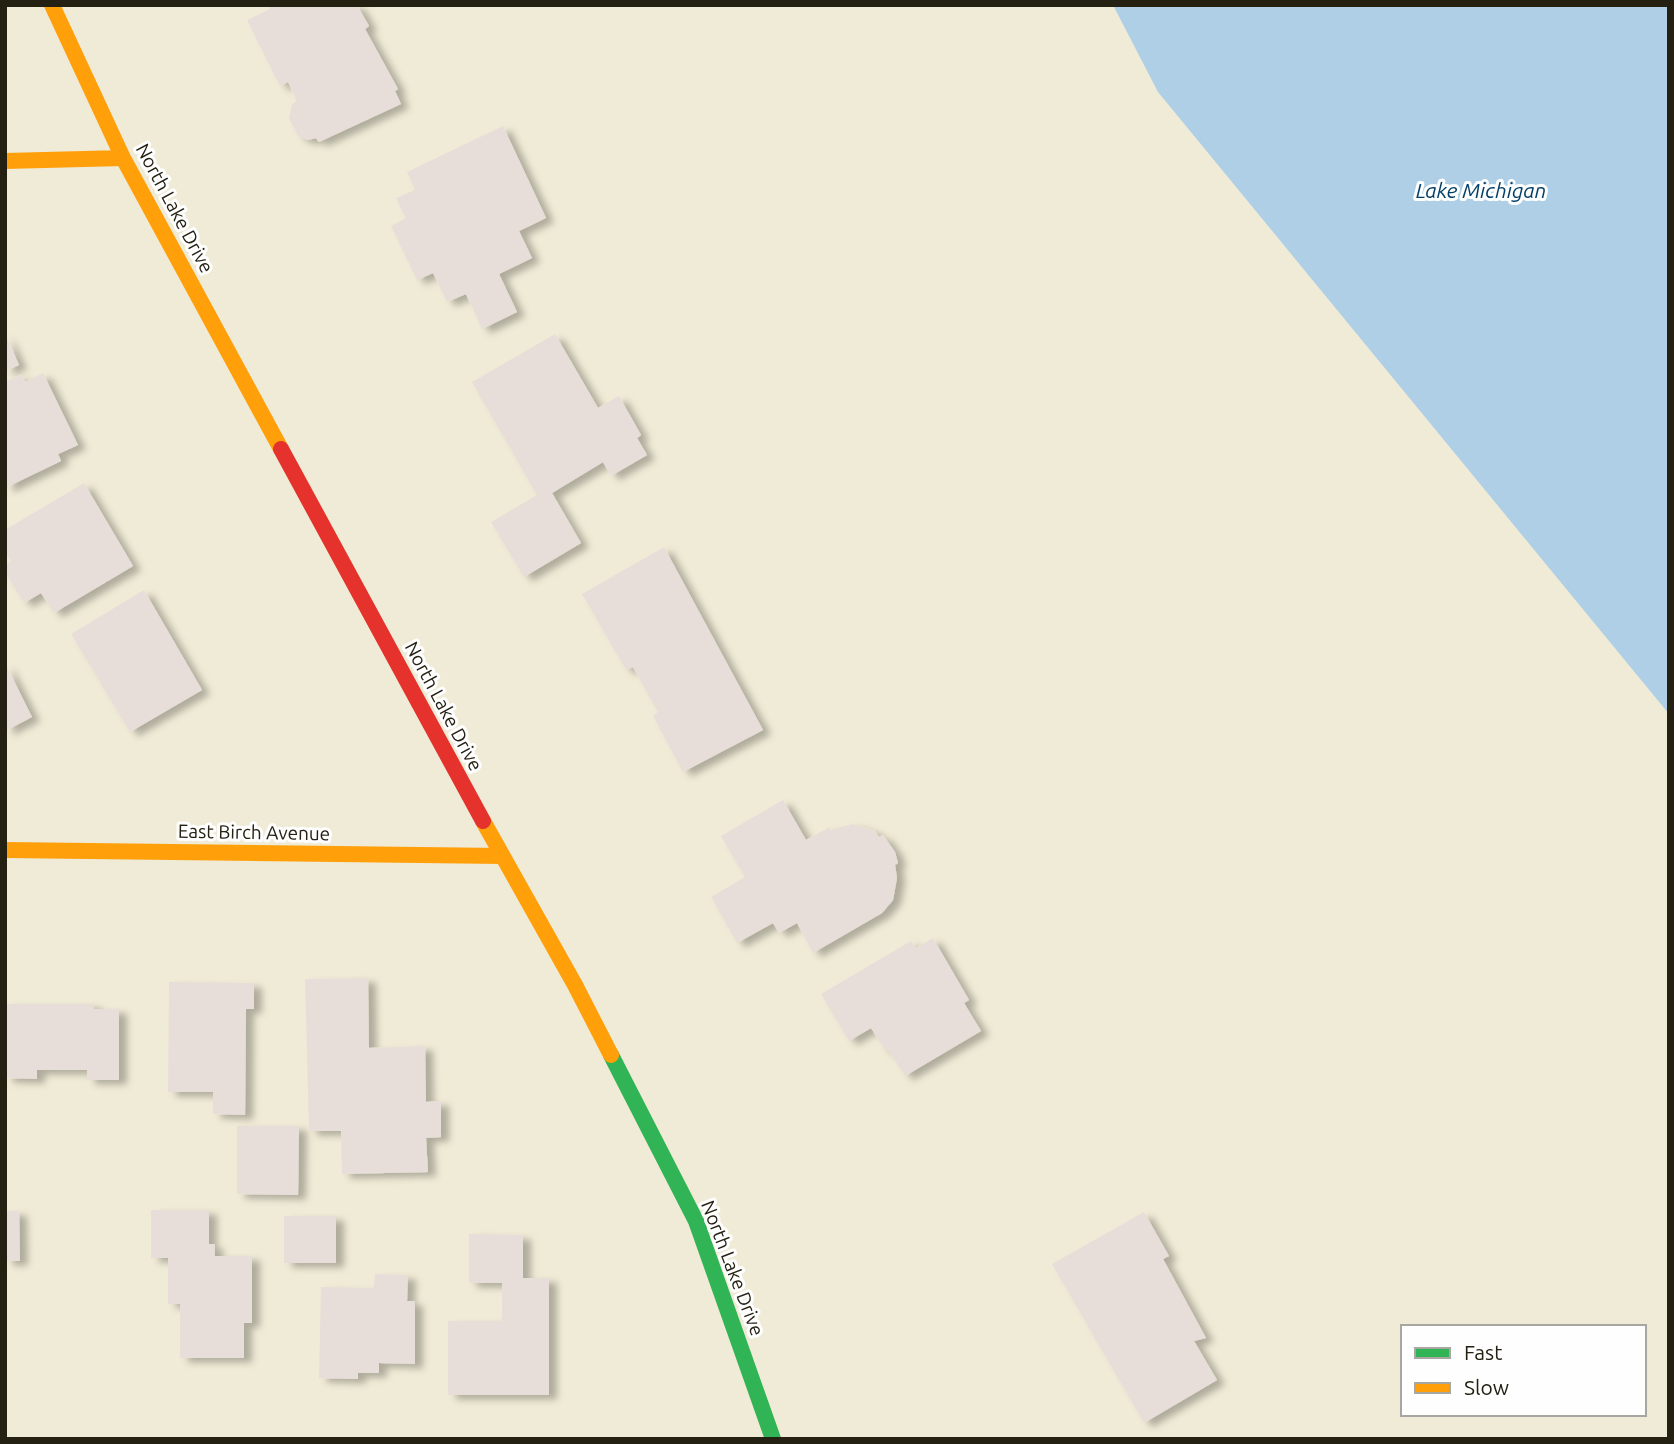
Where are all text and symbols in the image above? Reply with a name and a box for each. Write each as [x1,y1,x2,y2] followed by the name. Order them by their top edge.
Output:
[132,140,218,276] street label: North Lake Drive
[1416,178,1546,202] water label: Lake Michigan
[401,638,487,774] street label: North Lake Drive
[178,820,330,844] street label: East Birch Avenue
[697,1197,769,1339] street label: North Lake Drive
[1401,1325,1646,1416] legend
[1464,1340,1502,1364] text: Fast
[1464,1375,1509,1399] text: Slow

